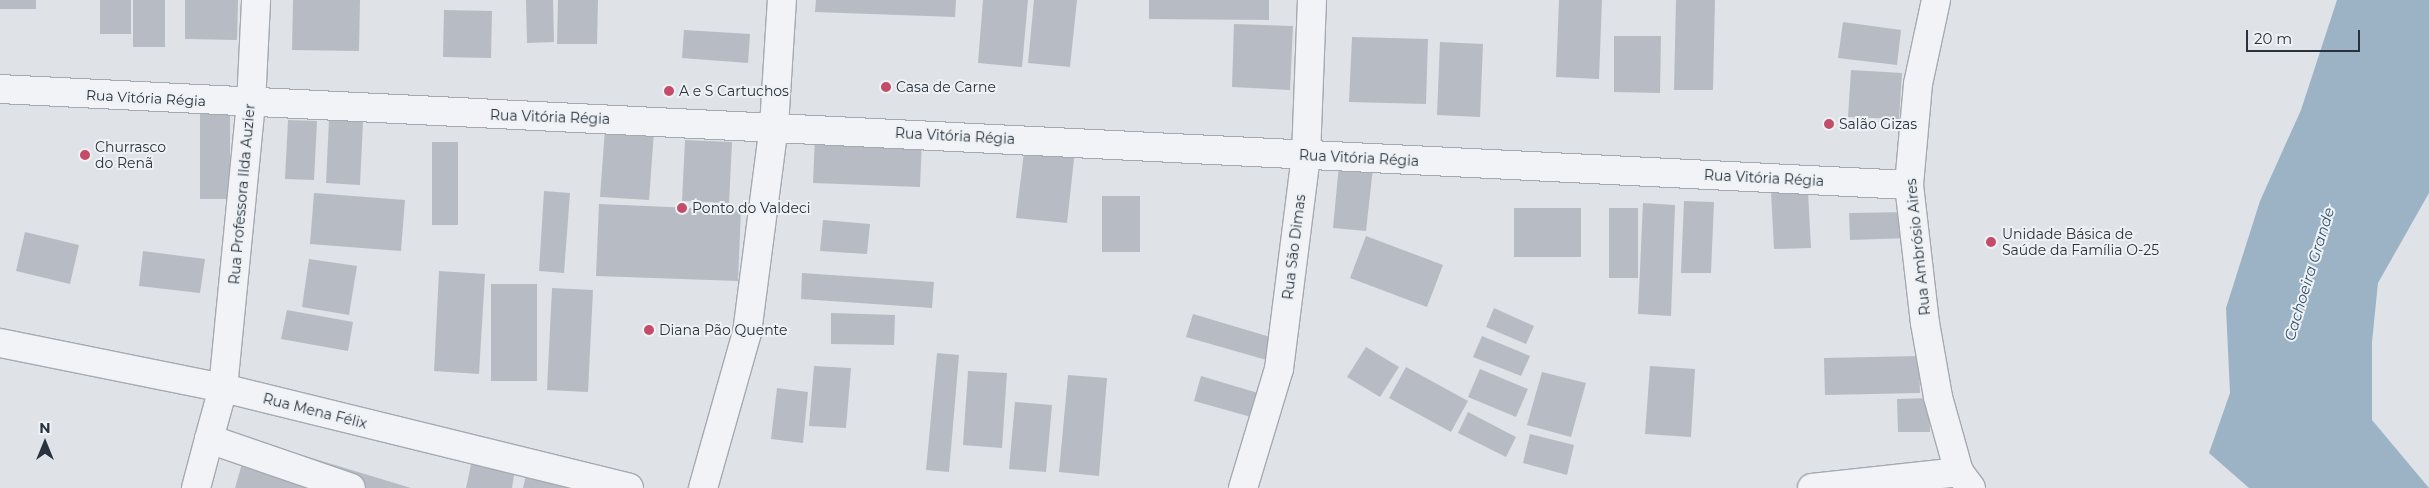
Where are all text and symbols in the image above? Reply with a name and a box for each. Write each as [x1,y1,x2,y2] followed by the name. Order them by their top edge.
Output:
[2249,20,2363,52] scale bar
[2254,29,2292,48] text: 20 m
[896,79,996,95] place label: Casa de Carne
[880,81,892,93] marker: Casa de Carne
[679,83,789,99] place label: A e S Cartuchos
[663,85,675,97] marker: A e S Cartuchos
[86,86,206,110] street label: Rua Vitória Régia
[226,103,258,285] street label: Rua Professora Ilda Auzier
[490,107,610,127] street label: Rua Vitória Régia
[1839,116,1917,132] place label: Salão Gizas
[1823,118,1835,130] marker: Salão Gizas
[895,124,1015,148] street label: Rua Vitória Régia
[95,139,166,172] place label: Churrasco do Renã
[1299,146,1419,170] street label: Rua Vitória Régia
[79,149,91,161] marker: Churrasco do Renã
[1704,166,1824,190] street label: Rua Vitória Régia
[1902,178,1934,316] street label: Rua Ambrósio Aires
[1279,193,1309,301] street label: Rua São Dimas
[692,200,810,216] place label: Ponto do Valdeci
[676,202,688,214] marker: Ponto do Valdeci
[2280,205,2338,343] water label: Cachoeira Grande
[2002,226,2159,258] place label: Unidade Básica de Saúde da Família O-25
[1984,235,1998,249] marker: Unidade Básica de Saúde da Família O-25
[659,322,787,338] place label: Diana Pão Quente
[643,324,655,336] marker: Diana Pão Quente
[261,390,369,432] street label: Rua Mena Félix
[20,418,70,468] north arrow
[39,419,51,437] text: N

